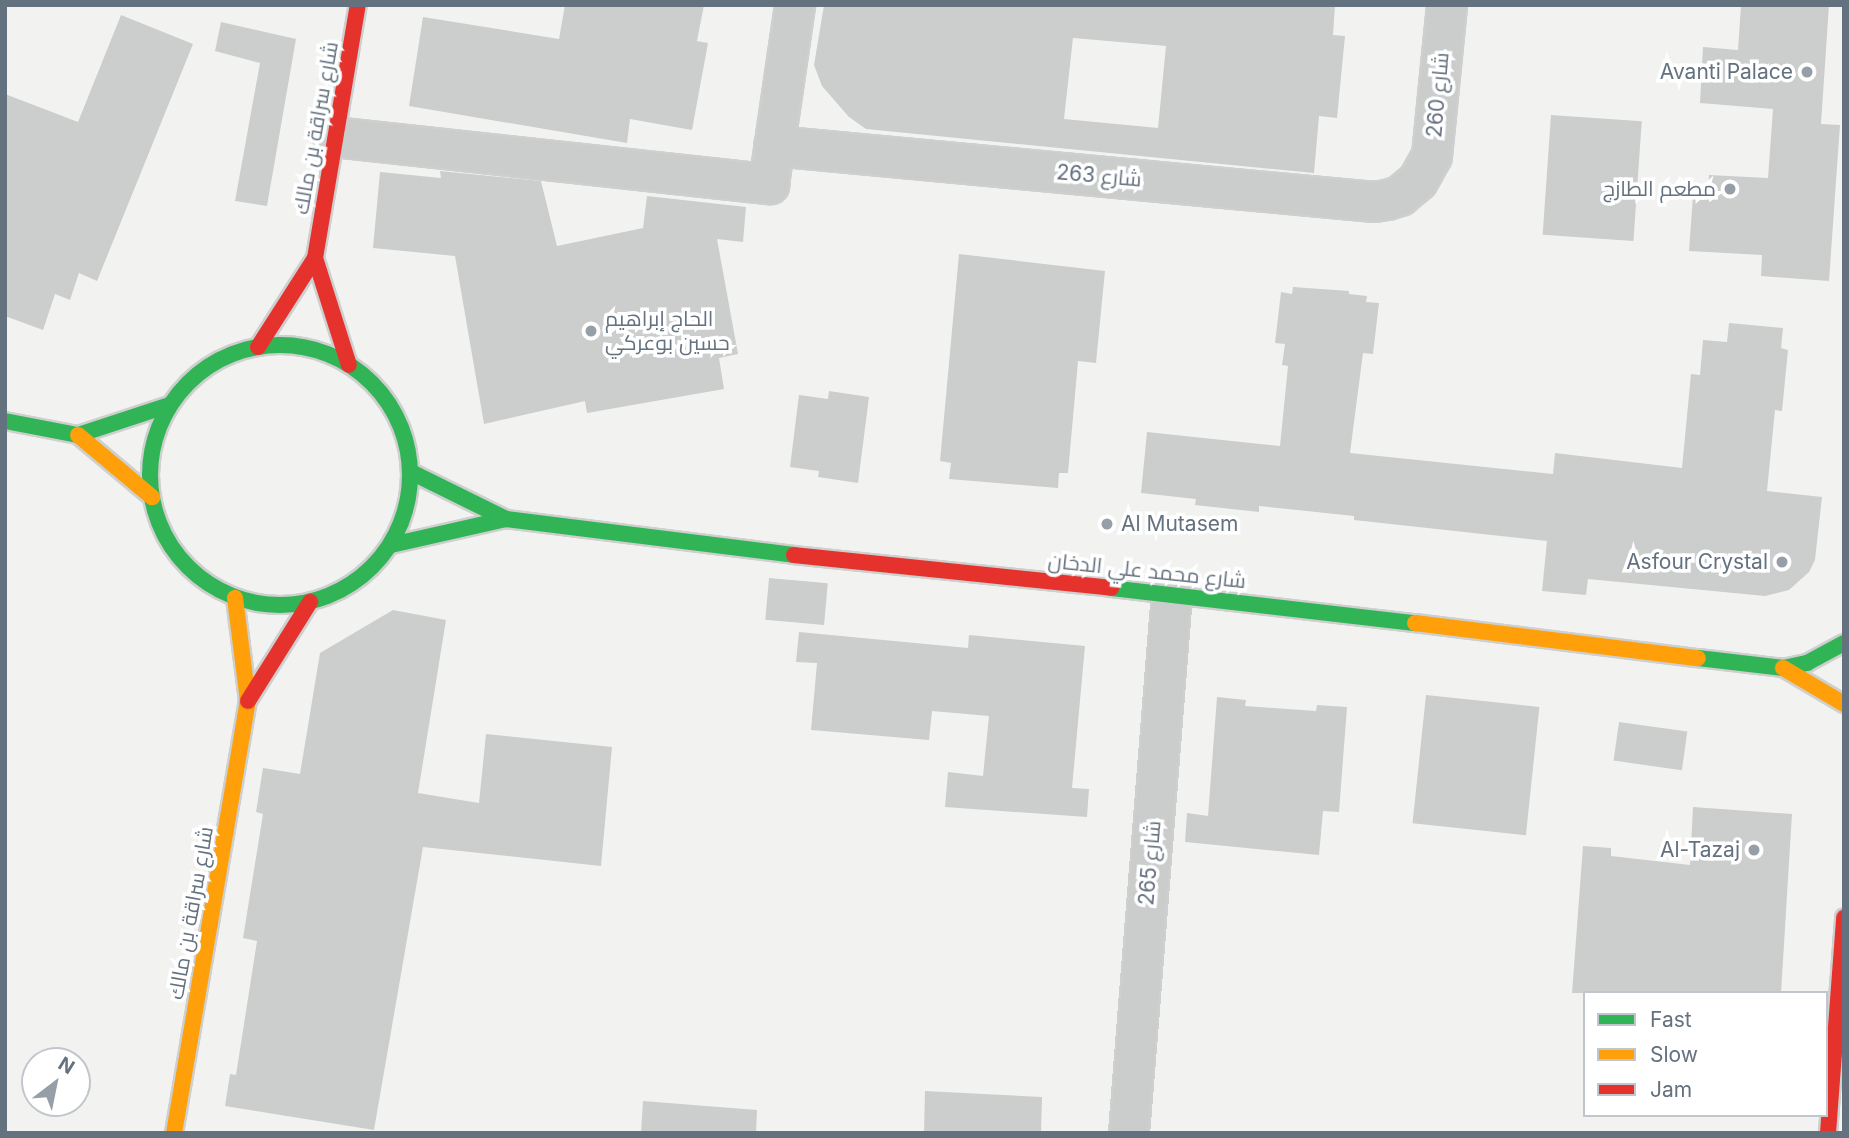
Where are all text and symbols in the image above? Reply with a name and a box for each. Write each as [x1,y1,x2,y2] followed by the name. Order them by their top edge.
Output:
[288,40,344,216] street label: شارع سراقة بن مالك
[1422,51,1454,139] street label: شارع 260
[1660,59,1793,85] place label: Avanti Palace
[1799,64,1815,80] marker: Avanti Palace
[1055,160,1143,192] street label: شارع 263
[1603,176,1716,202] place label: مطعم الطازج
[1722,181,1738,197] marker: مطعم الطازج
[605,306,730,356] place label: الحاج إبراهيم حسين بوعركي
[583,323,599,339] marker: الحاج إبراهيم حسين بوعركي
[1121,511,1238,537] place label: Al Mutasem
[1099,516,1115,532] marker: Al Mutasem
[1047,548,1247,594] street label: شارع محمد علي الدخان
[1626,549,1768,575] place label: Asfour Crystal
[1774,554,1790,570] marker: Asfour Crystal
[1134,819,1166,907] street label: شارع 265
[163,825,219,1001] street label: شارع سراقة بن مالك
[1660,837,1740,863] place label: Al-Tazaj
[1746,842,1762,858] marker: Al-Tazaj
[1583,991,1828,1117] legend
[1650,1007,1692,1032] text: Fast
[1650,1042,1698,1067] text: Slow
[21,1047,91,1117] north arrow
[54,1052,79,1079] text: N
[1650,1077,1692,1102] text: Jam

